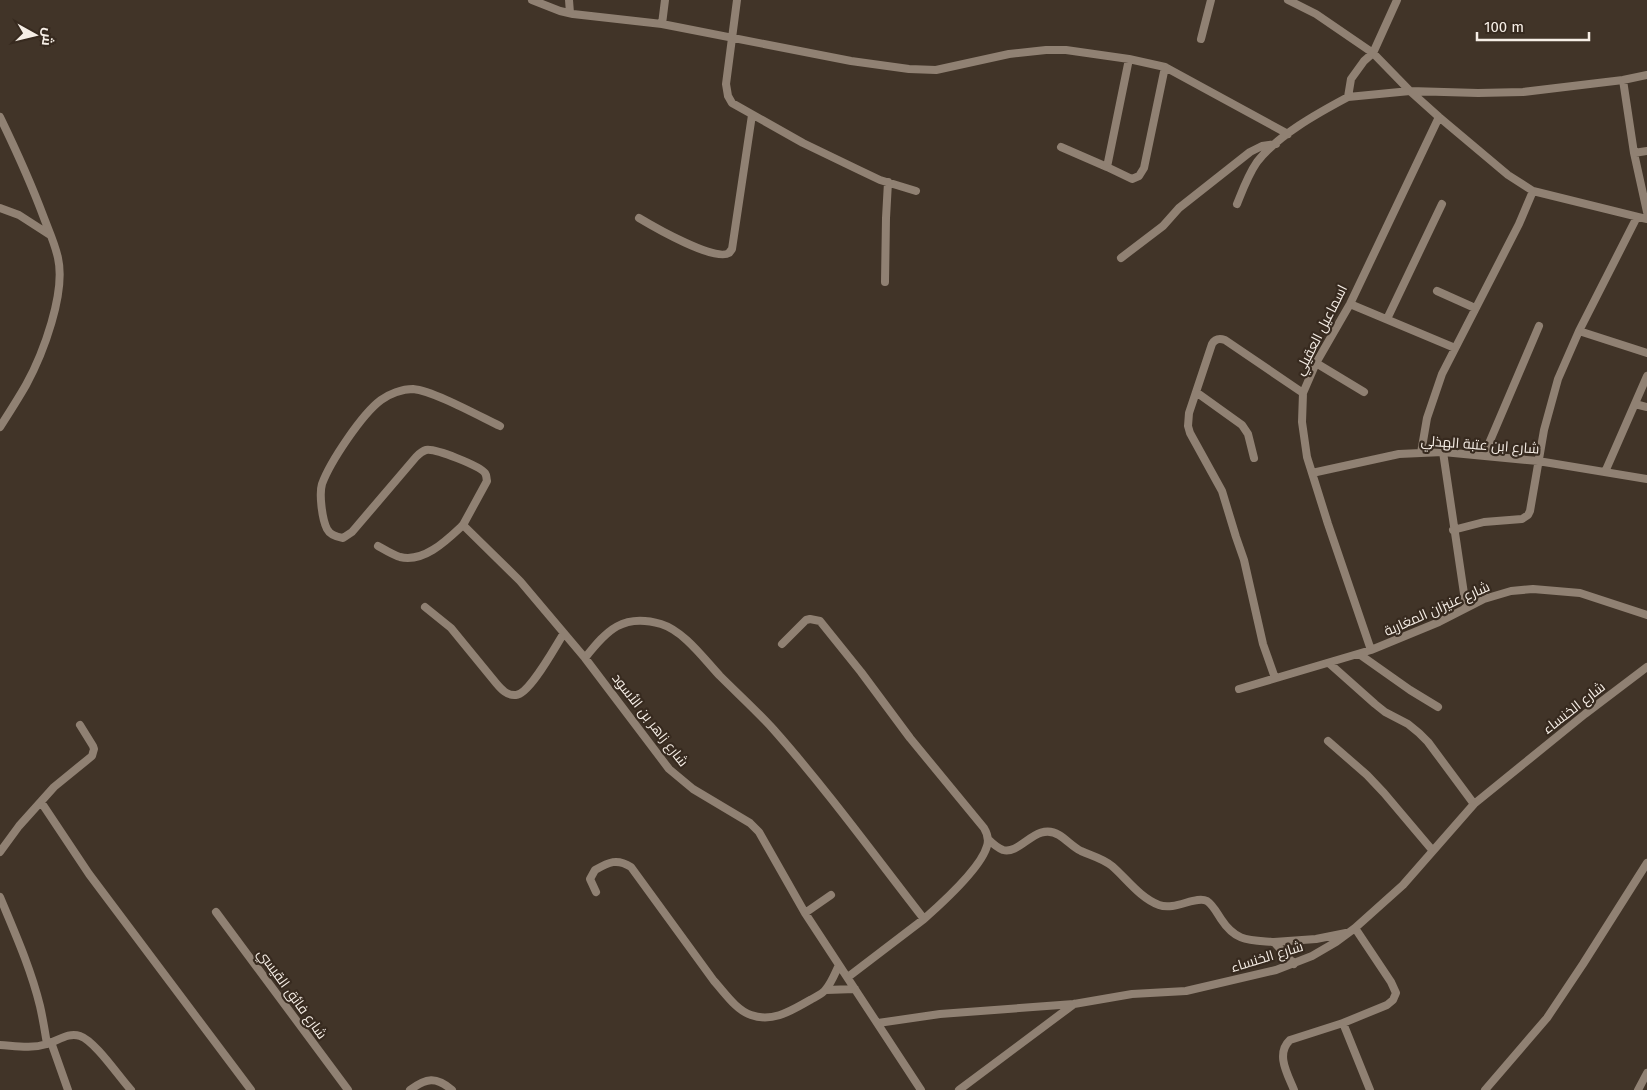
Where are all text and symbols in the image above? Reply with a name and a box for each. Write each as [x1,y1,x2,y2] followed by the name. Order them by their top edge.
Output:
[10,10,60,60] north arrow
[1477,10,1590,42] scale bar
[1484,18,1524,36] text: 100 m
[38,27,57,47] text: ش
[1291,282,1354,379] street label: اسماعيل العقيلي
[1420,432,1540,461] street label: شارع ابن عتبة الهذلي
[1381,578,1493,640] street label: شارع عنيزان المغاربة
[608,670,692,770] street label: شارع زاهر بن الأسود
[1539,678,1609,738] street label: شارع الخنساء
[1229,938,1305,976] street label: شارع الخنساء
[252,946,330,1044] street label: شارع فائق القيسي

